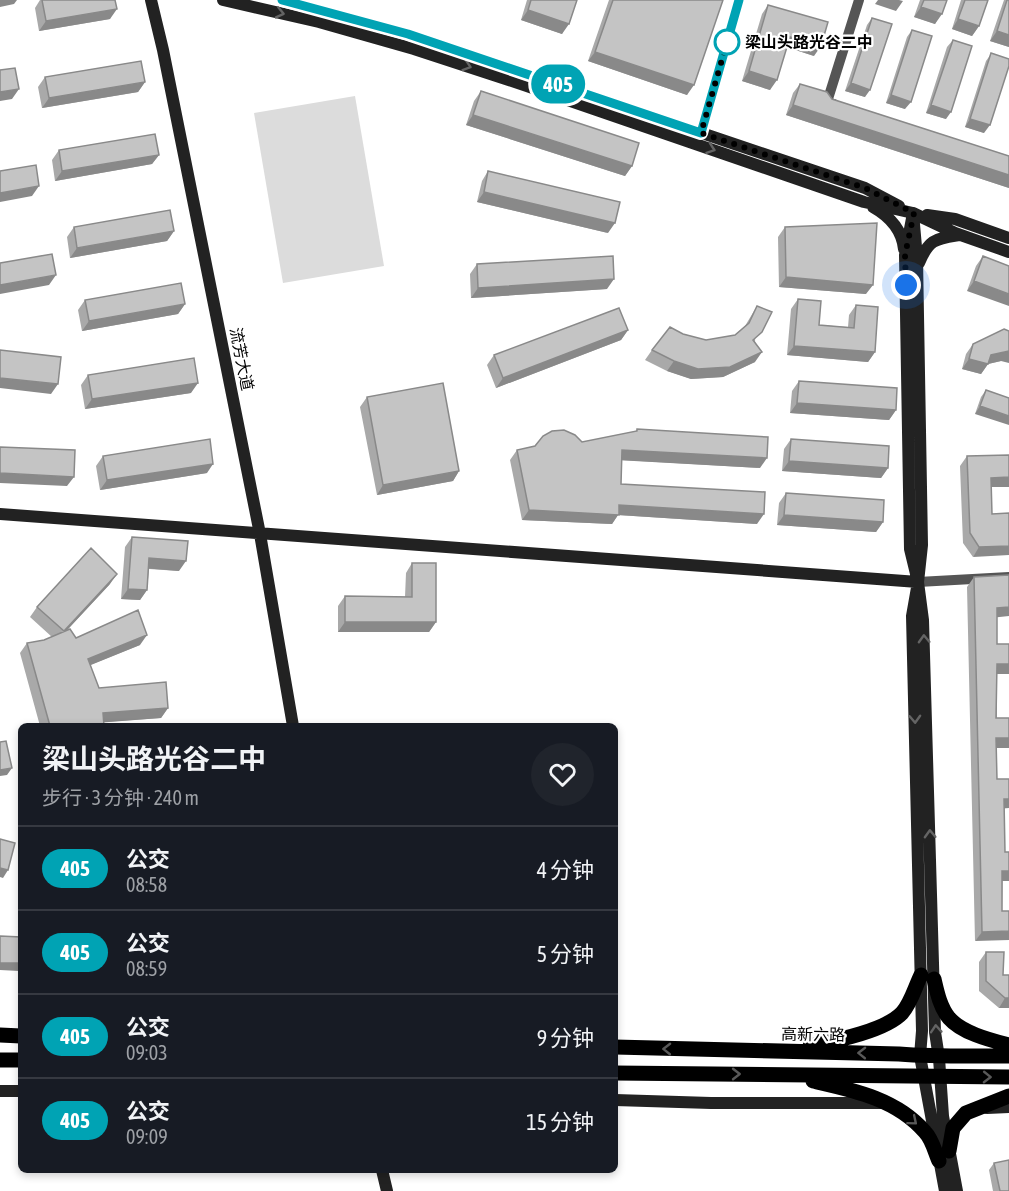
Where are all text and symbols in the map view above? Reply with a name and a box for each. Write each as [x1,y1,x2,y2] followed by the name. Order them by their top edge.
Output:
[274,5,284,18] one-way arrow
[714,29,740,55] marker: 梁山头路光谷二中
[745,33,873,51] place label: 梁山头路光谷二中
[461,59,472,72] one-way arrow
[524,64,592,104] line badge: 405
[543,72,573,96] text: 405
[706,142,716,154] one-way arrow
[891,270,921,300] your location
[227,326,257,392] street label: 流芳大道
[917,635,930,644] one-way arrow
[908,714,921,723] one-way arrow
[42,743,266,775] text: 梁山头路光谷二中
[531,743,594,806] button: heart
[42,786,199,809] text: 步行 · 3 分钟 · 240 m
[924,830,936,839] one-way arrow
[126,846,170,872] text: 公交
[60,856,90,880] text: 405
[537,857,594,883] text: 4 分钟
[126,873,167,896] text: 08:58
[126,930,170,956] text: 公交
[60,940,90,964] text: 405
[537,941,594,967] text: 5 分钟
[126,957,167,980] text: 08:59
[126,1014,170,1040] text: 公交
[60,1024,90,1048] text: 405
[781,1024,845,1044] street label: 高新六路
[537,1025,594,1051] text: 9 分钟
[929,1025,942,1034] one-way arrow
[126,1041,168,1064] text: 09:03
[662,1042,671,1055] one-way arrow
[857,1047,866,1059] one-way arrow
[732,1068,741,1081] one-way arrow
[983,1071,992,1083] one-way arrow
[126,1098,170,1124] text: 公交
[60,1108,90,1132] text: 405
[526,1109,594,1135] text: 15 分钟
[906,1114,917,1125] one-way arrow
[126,1125,168,1148] text: 09:09

